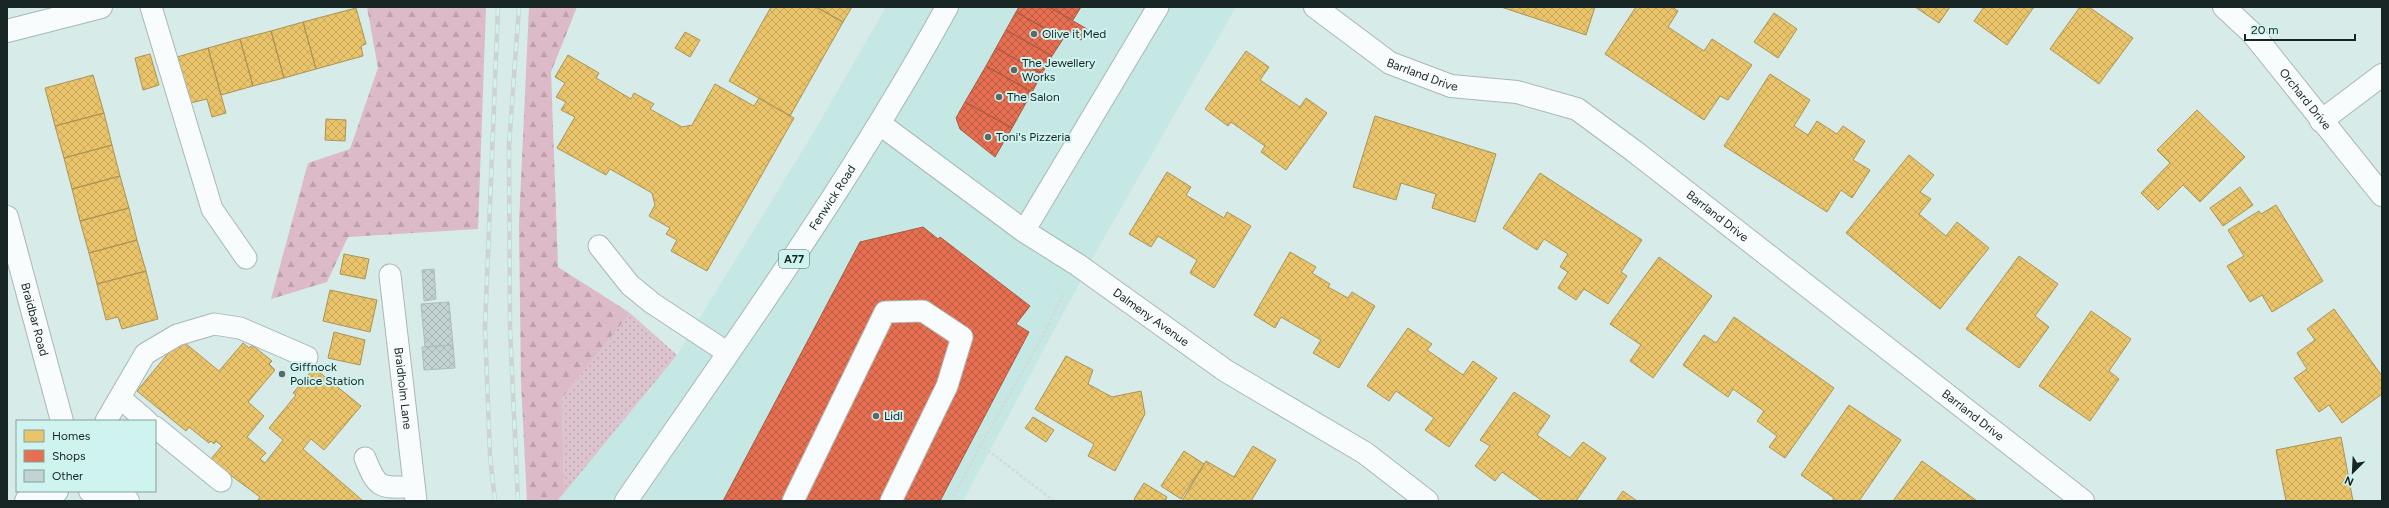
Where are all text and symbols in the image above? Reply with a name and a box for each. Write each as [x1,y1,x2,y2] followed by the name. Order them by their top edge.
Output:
[2245,16,2355,42] scale bar
[2251,23,2279,37] text: 20 m
[1042,27,1106,41] place label: Olive it Med
[1029,29,1039,39] marker: Olive it Med
[1385,55,1459,94] street label: Barrland Drive
[1022,56,1096,84] place label: The Jewellery Works
[1009,65,1019,75] marker: The Jewellery Works
[2276,66,2334,133] street label: Orchard Drive
[1007,90,1060,104] place label: The Salon
[994,92,1004,102] marker: The Salon
[996,130,1070,144] place label: Toni's Pizzeria
[983,132,993,142] marker: Toni's Pizzeria
[806,162,859,233] street label: Fenwick Road
[1684,187,1752,245] street label: Barrland Drive
[779,250,809,268] road number: A77
[18,281,51,357] street label: Braidbar Road
[1110,285,1192,350] street label: Dalmeny Avenue
[391,346,415,430] street label: Braidholm Lane
[290,360,364,388] place label: Giffnock Police Station
[277,369,287,379] marker: Giffnock Police Station
[1939,387,2007,444] street label: Barrland Drive
[884,409,903,423] place label: Lidl
[871,411,881,421] marker: Lidl
[16,420,156,492] legend
[52,429,91,443] text: Homes
[52,449,86,463] text: Shops
[2333,452,2373,492] north arrow
[52,469,83,483] text: Other
[2343,473,2356,488] text: N

